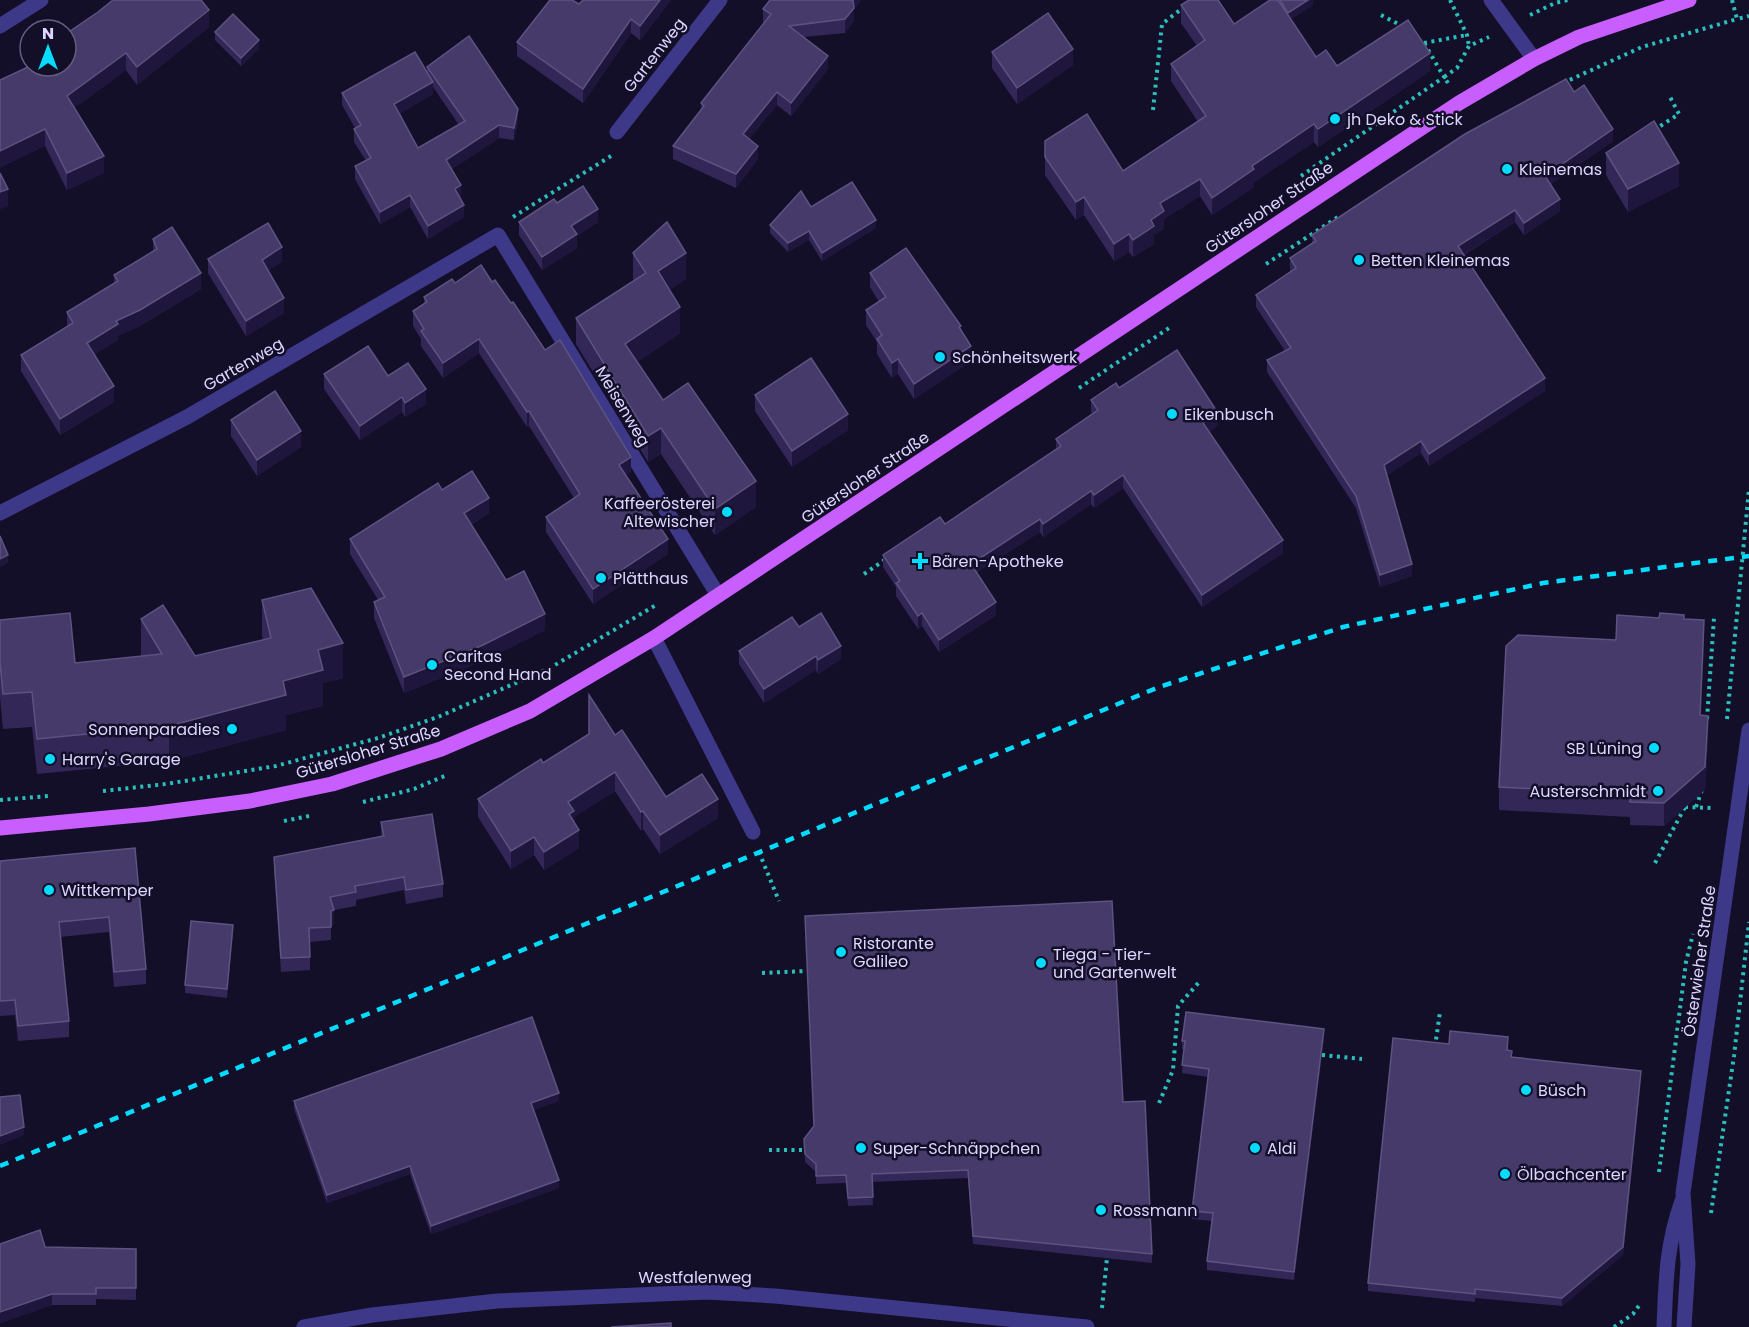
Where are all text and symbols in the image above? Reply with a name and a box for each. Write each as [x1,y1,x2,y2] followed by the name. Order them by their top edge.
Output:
[618,13,691,97] street label: Gartenweg
[18,18,78,78] north arrow
[42,22,54,45] text: N
[1346,108,1463,131] place label: jh Deko & Stick
[1328,112,1342,126] marker: jh Deko & Stick
[1201,156,1338,259] street label: Gütersloher Straße
[1519,158,1602,181] place label: Kleinemas
[1500,162,1514,176] marker: Kleinemas
[1371,249,1510,272] place label: Betten Kleinemas
[1352,253,1366,267] marker: Betten Kleinemas
[199,332,288,397] street label: Gartenweg
[952,346,1078,369] place label: Schönheitswerk
[933,350,947,364] marker: Schönheitswerk
[590,362,656,451] street label: Meisenweg
[1184,403,1274,426] place label: Eikenbusch
[1165,407,1179,421] marker: Eikenbusch
[797,426,934,529] street label: Gütersloher Straße
[604,492,715,533] place label: Kaffeerösterei Altewischer
[720,505,734,519] marker: Kaffeerösterei Altewischer
[932,550,1064,573] place label: Bären-Apotheke
[913,554,927,568] marker: Bären-Apotheke
[613,567,688,590] place label: Plätthaus
[594,571,608,585] marker: Plätthaus
[444,645,552,686] place label: Caritas Second Hand
[425,658,439,672] marker: Caritas Second Hand
[88,718,220,741] place label: Sonnenparadies
[293,719,443,784] street label: Gütersloher Straße
[225,722,239,736] marker: Sonnenparadies
[1566,737,1642,760] place label: SB Lüning
[1647,741,1661,755] marker: SB Lüning
[62,748,181,771] place label: Harry's Garage
[43,752,57,766] marker: Harry's Garage
[1530,780,1646,803] place label: Austerschmidt
[1651,784,1665,798] marker: Austerschmidt
[61,879,154,902] place label: Wittkemper
[42,883,56,897] marker: Wittkemper
[1677,884,1722,1038] street label: Österwieher Straße
[853,932,934,973] place label: Ristorante Galileo
[1053,943,1177,984] place label: Tiega - Tier- und Gartenwelt
[834,945,848,959] marker: Ristorante Galileo
[1034,956,1048,970] marker: Tiega - Tier- und Gartenwelt
[1538,1079,1586,1102] place label: Büsch
[1519,1083,1533,1097] marker: Büsch
[873,1137,1040,1160] place label: Super-Schnäppchen
[1267,1137,1296,1160] place label: Aldi
[854,1141,868,1155] marker: Super-Schnäppchen
[1248,1141,1262,1155] marker: Aldi
[1517,1163,1627,1186] place label: Ölbachcenter
[1498,1167,1512,1181] marker: Ölbachcenter
[1113,1199,1197,1222] place label: Rossmann
[1094,1203,1108,1217] marker: Rossmann
[638,1266,752,1289] street label: Westfalenweg

